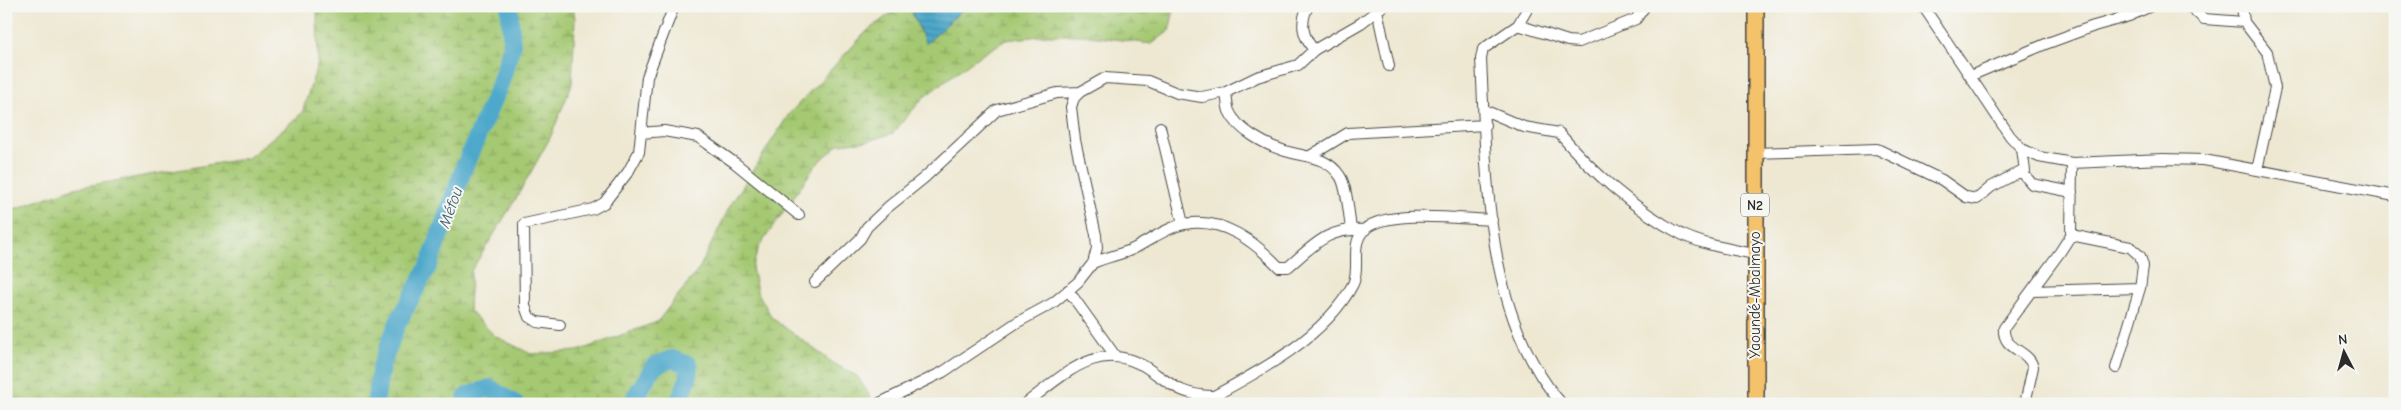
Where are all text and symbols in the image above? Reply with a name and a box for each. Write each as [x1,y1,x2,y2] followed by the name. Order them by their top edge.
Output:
[435,184,467,231] water label: Méfou
[1741,194,1769,216] road number: N2
[1746,231,1764,359] street label: Yaoundé-Mbalmayo
[2318,328,2368,378] north arrow
[2337,331,2348,348] text: N

